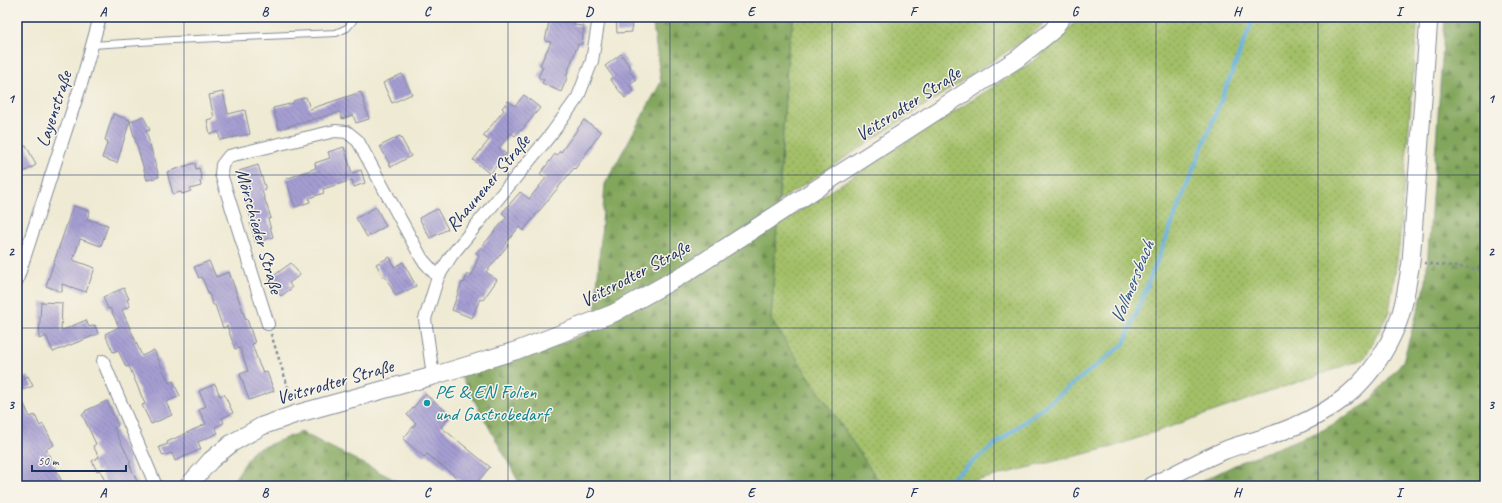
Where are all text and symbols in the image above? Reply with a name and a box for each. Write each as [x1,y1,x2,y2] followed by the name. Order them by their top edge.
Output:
[100,4,108,20] text: A
[262,4,270,20] text: B
[424,4,432,20] text: C
[585,4,594,20] text: D
[748,4,757,20] text: E
[910,4,919,20] text: F
[1072,4,1080,20] text: G
[1233,4,1243,20] text: H
[1396,4,1405,20] text: I
[851,60,966,147] street label: Veitsrodter Straße
[30,66,78,150] street label: Layenstraße
[8,91,16,107] text: 1
[1488,91,1496,107] text: 1
[441,128,537,236] street label: Rhaunener Straße
[230,166,289,298] street label: Mörschieder Straße
[576,234,695,313] street label: Veitsrodter Straße
[1104,235,1161,327] water label: Vollmersbach
[8,244,15,260] text: 2
[1488,244,1495,260] text: 2
[274,353,398,410] street label: Veitsrodter Straße
[435,380,552,426] place label: PE & EN Folien und Gastrobedarf
[8,397,15,413] text: 3
[1488,397,1495,413] text: 3
[422,398,432,408] marker: PE & EN Folien und Gastrobedarf
[32,447,126,473] scale bar
[38,453,60,469] text: 50 m
[100,485,108,501] text: A
[262,485,270,501] text: B
[424,485,432,501] text: C
[585,485,594,501] text: D
[748,485,757,501] text: E
[910,485,919,501] text: F
[1072,485,1080,501] text: G
[1233,485,1243,501] text: H
[1396,485,1405,501] text: I

